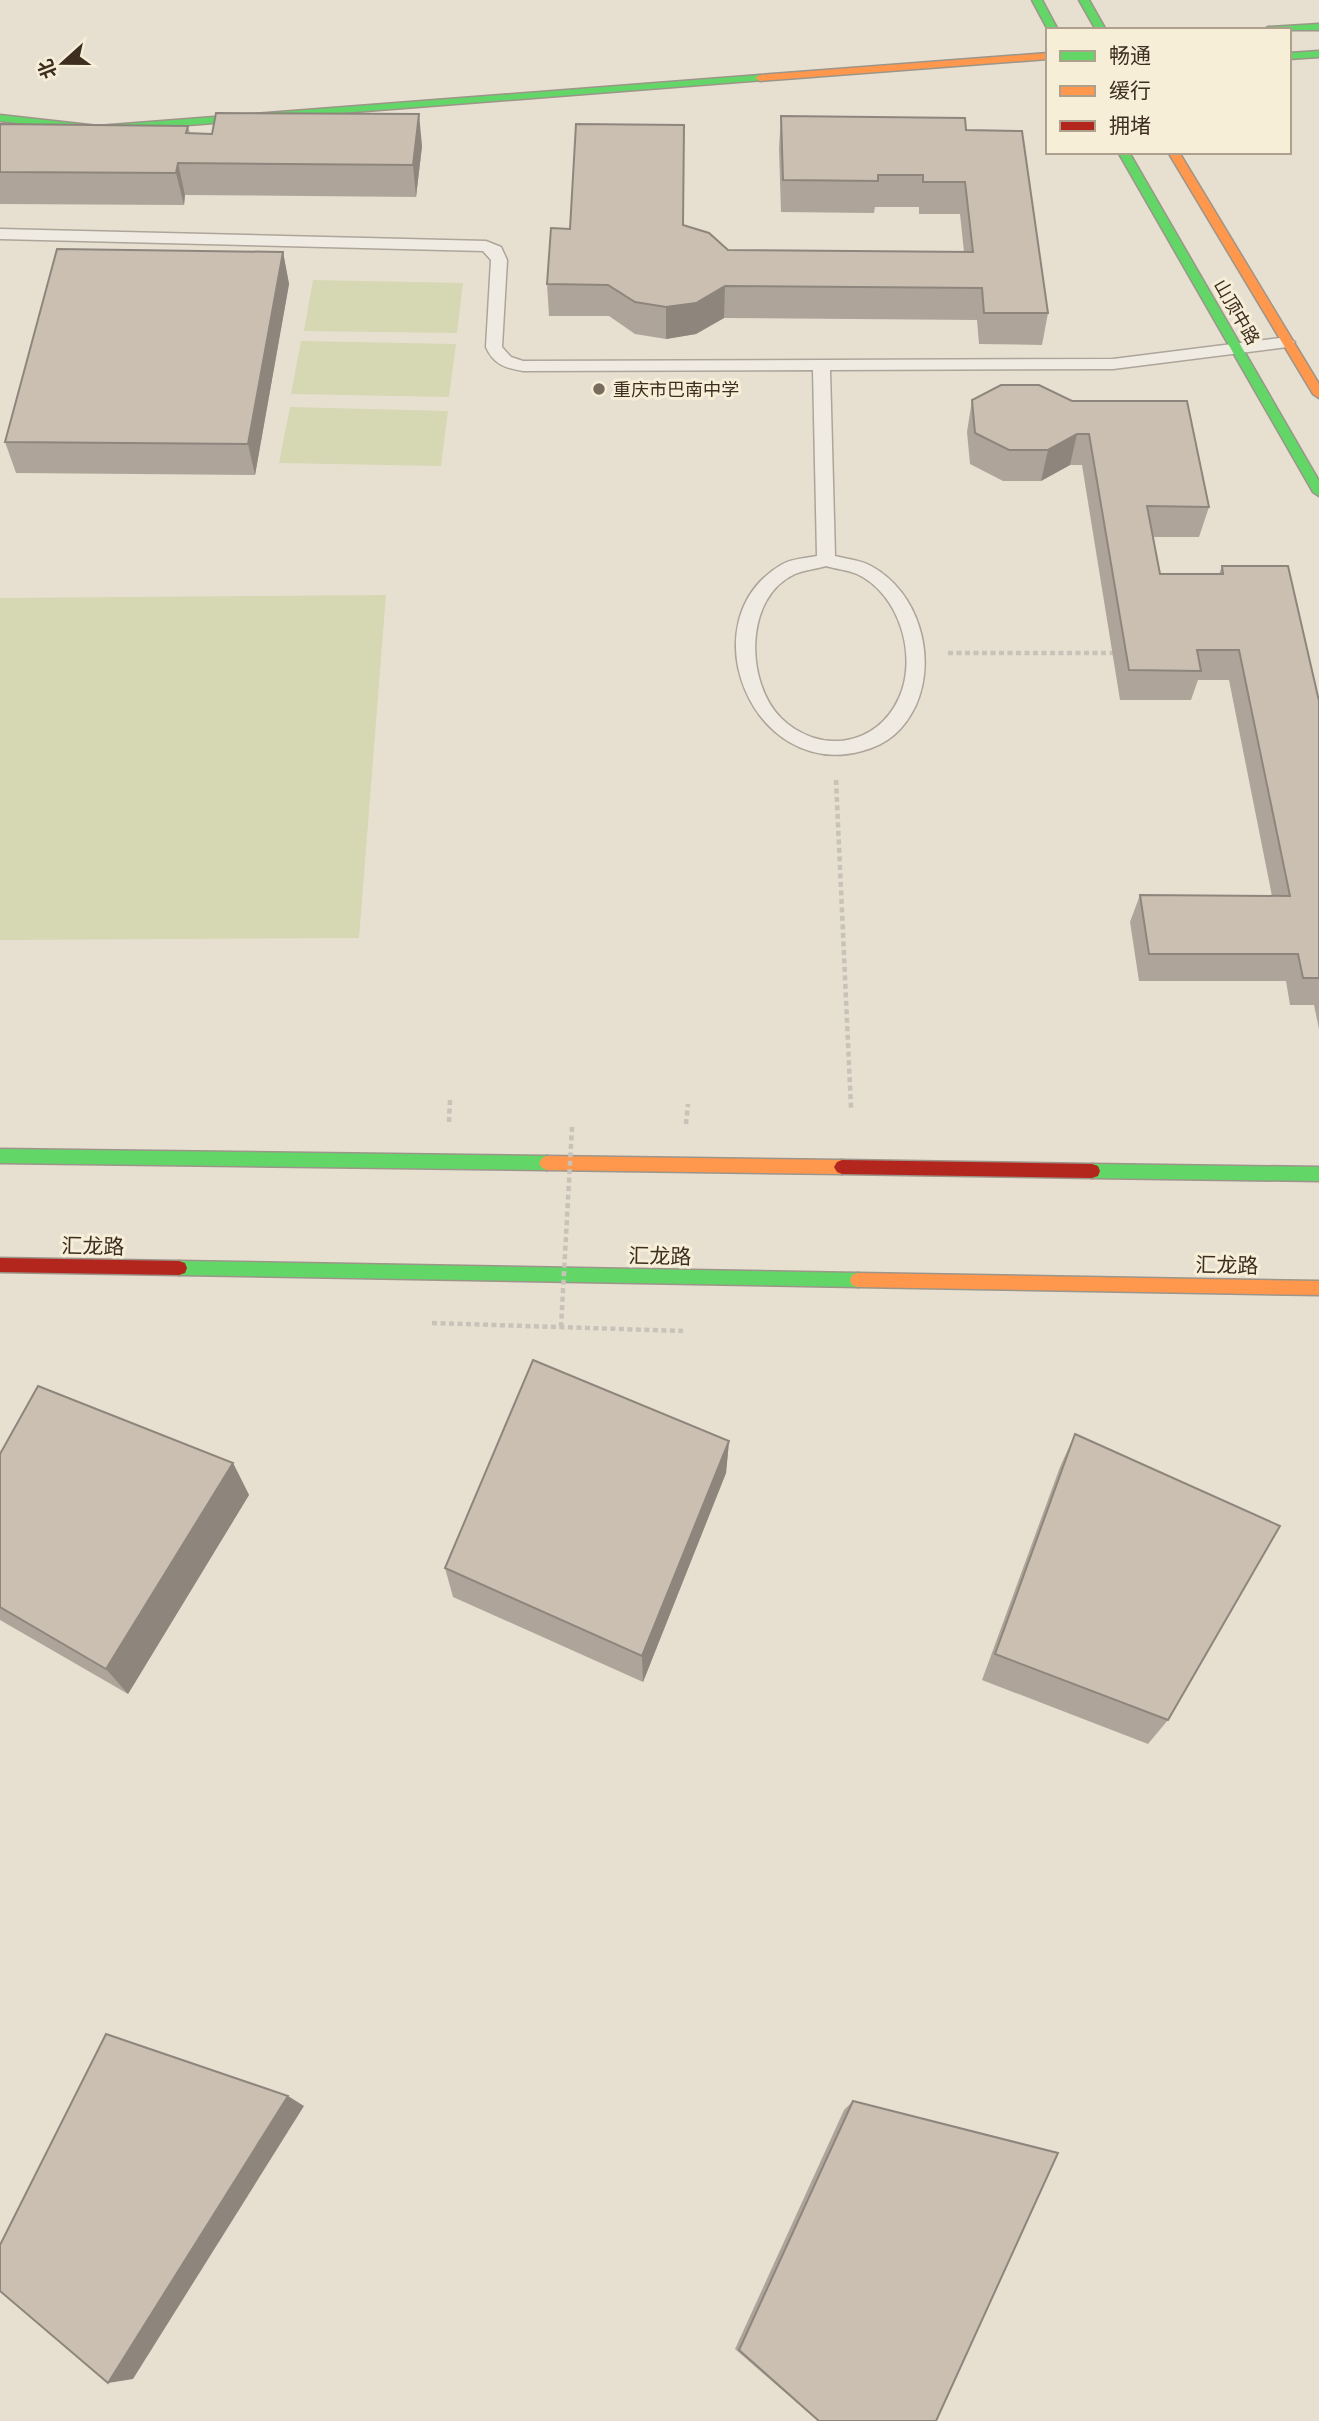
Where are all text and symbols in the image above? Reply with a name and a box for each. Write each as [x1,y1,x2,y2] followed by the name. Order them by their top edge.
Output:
[28,28,98,98] north arrow
[1046,28,1291,154] legend
[1109,42,1151,69] text: 畅通
[33,56,62,82] text: 北
[1109,77,1151,104] text: 缓行
[1109,112,1151,139] text: 拥堵
[1209,275,1265,349] street label: 山顶中路
[613,378,739,401] place label: 重庆市巴南中学
[591,381,607,397] marker: 重庆市巴南中学
[61,1232,125,1260] street label: 汇龙路
[628,1242,692,1270] street label: 汇龙路
[1195,1251,1259,1279] street label: 汇龙路

